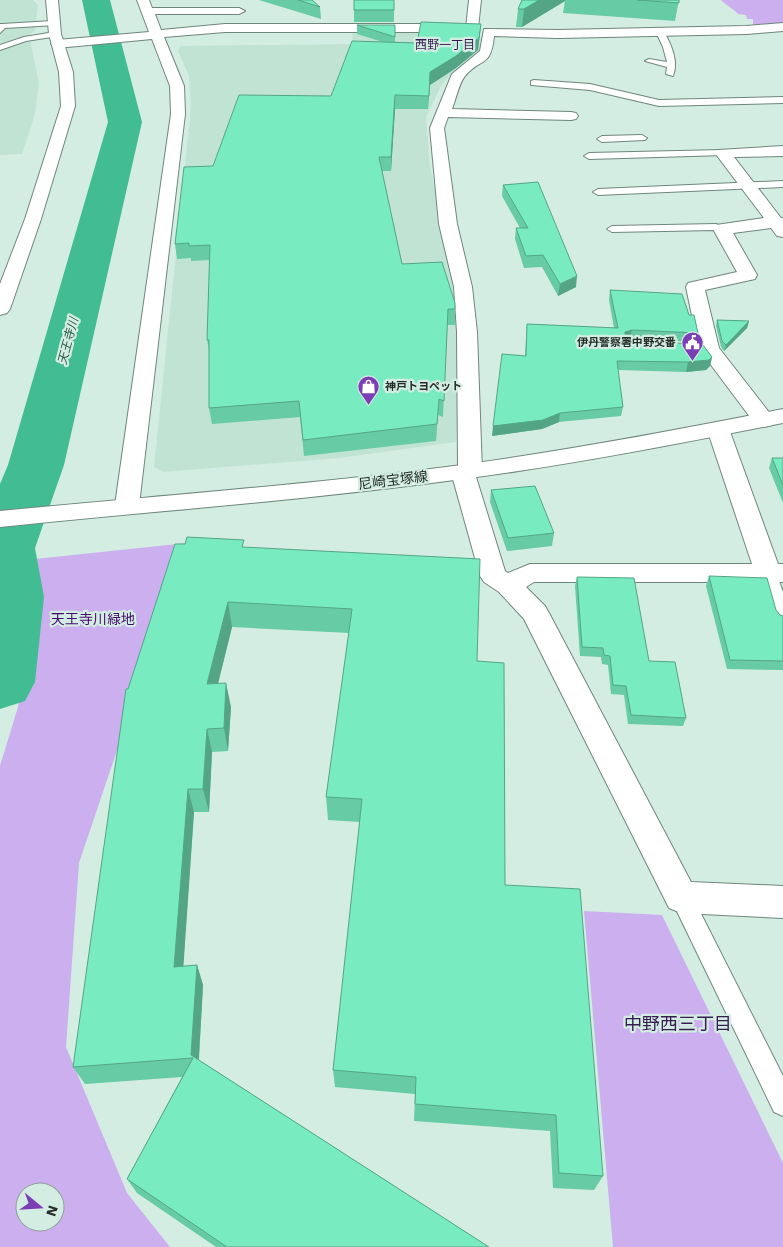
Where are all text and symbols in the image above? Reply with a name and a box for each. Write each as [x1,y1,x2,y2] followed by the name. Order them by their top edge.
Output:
[415,38,475,52] district label: 西野一丁目
[55,314,81,366] water label: 天王寺川
[680,330,704,361] public building icon: 伊丹警察署中野交番
[577,336,676,349] place label: 伊丹警察署中野交番
[357,374,381,405] shop icon: 神戸トヨペット
[385,380,462,393] place label: 神戸トヨペット
[357,468,429,492] street label: 尼崎宝塚線
[51,611,135,627] park label: 天王寺川緑地
[624,1013,732,1034] district label: 中野西三丁目
[15,1182,65,1232] north arrow
[43,1204,62,1218] text: N

